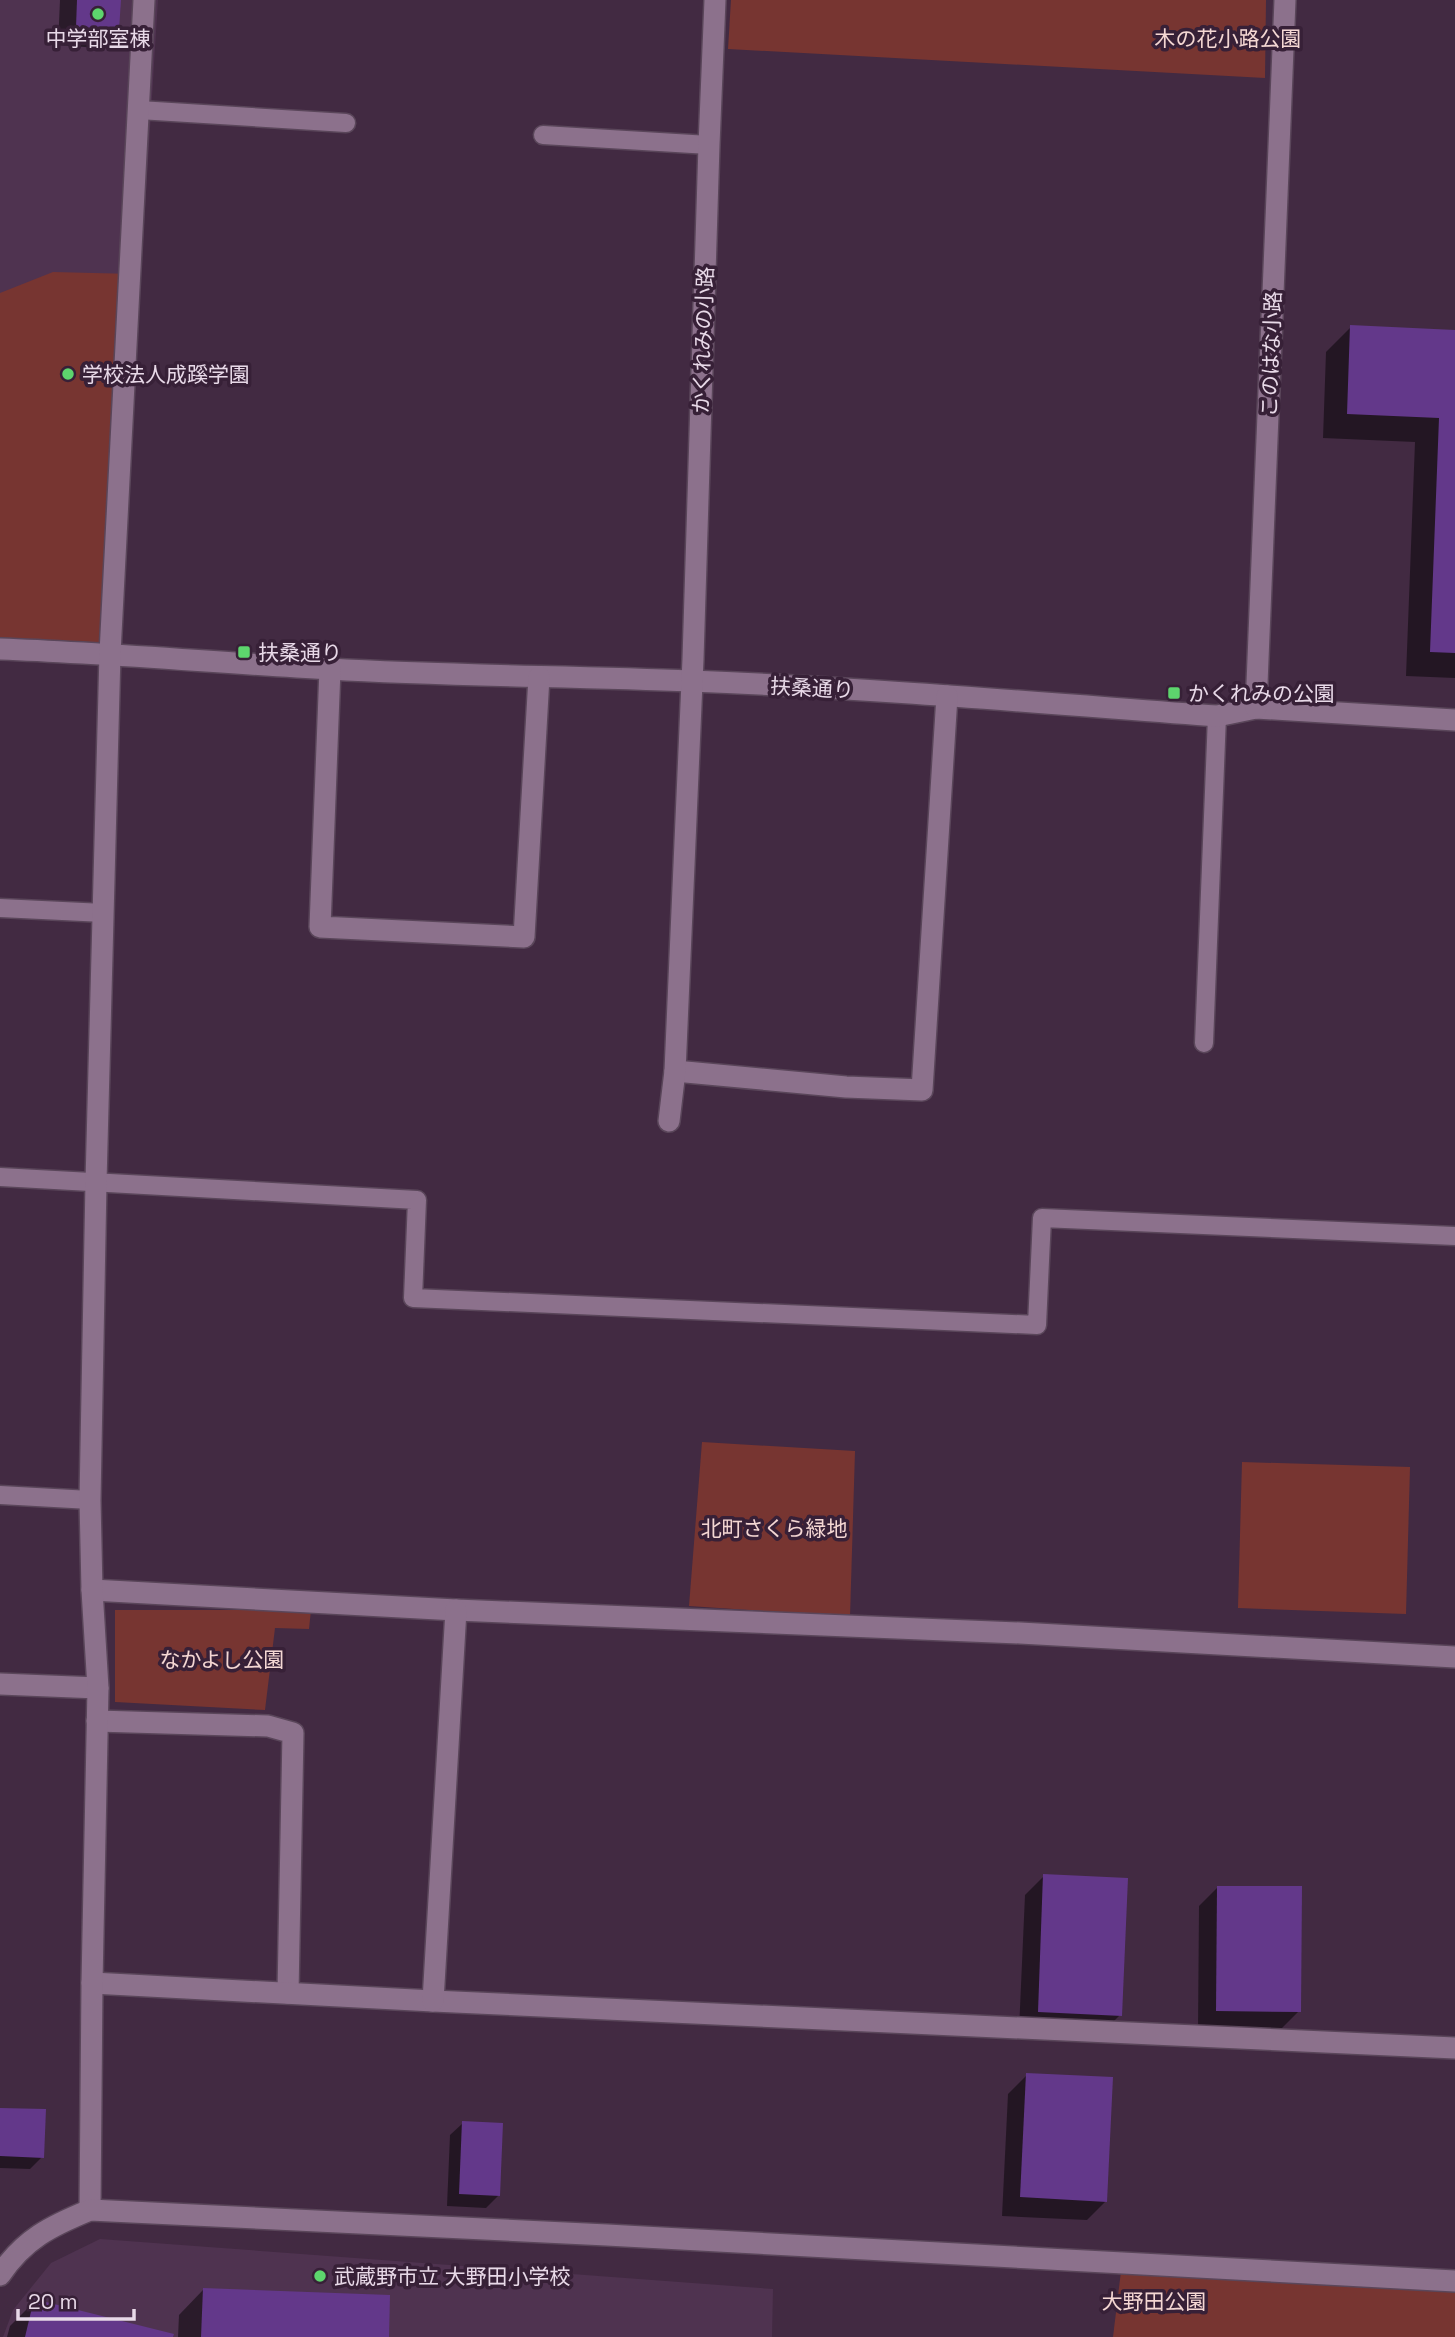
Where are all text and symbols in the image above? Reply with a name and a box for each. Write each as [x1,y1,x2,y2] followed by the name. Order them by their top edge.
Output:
[90,6,106,22] marker: 中学部室棟
[46,25,151,52] place label: 中学部室棟
[1155,25,1302,52] park label: 木の花小路公園
[687,266,719,414] street label: かくれみの小路
[1255,291,1287,417] street label: このはな小路
[82,361,250,388] place label: 学校法人成蹊学園
[60,366,76,382] marker: 学校法人成蹊学園
[258,639,342,666] place label: 扶桑通り
[236,644,252,660] marker: 扶桑通り
[769,672,855,704] street label: 扶桑通り
[1188,680,1335,707] place label: かくれみの公園
[1166,685,1182,701] marker: かくれみの公園
[701,1515,848,1542] park label: 北町さくら緑地
[160,1646,284,1673] park label: なかよし公園
[334,2263,570,2290] place label: 武蔵野市立 大野田小学校
[312,2268,328,2284] marker: 武蔵野市立 大野田小学校
[18,2278,133,2322] scale bar
[28,2288,78,2315] text: 20 m
[1102,2288,1207,2315] park label: 大野田公園

